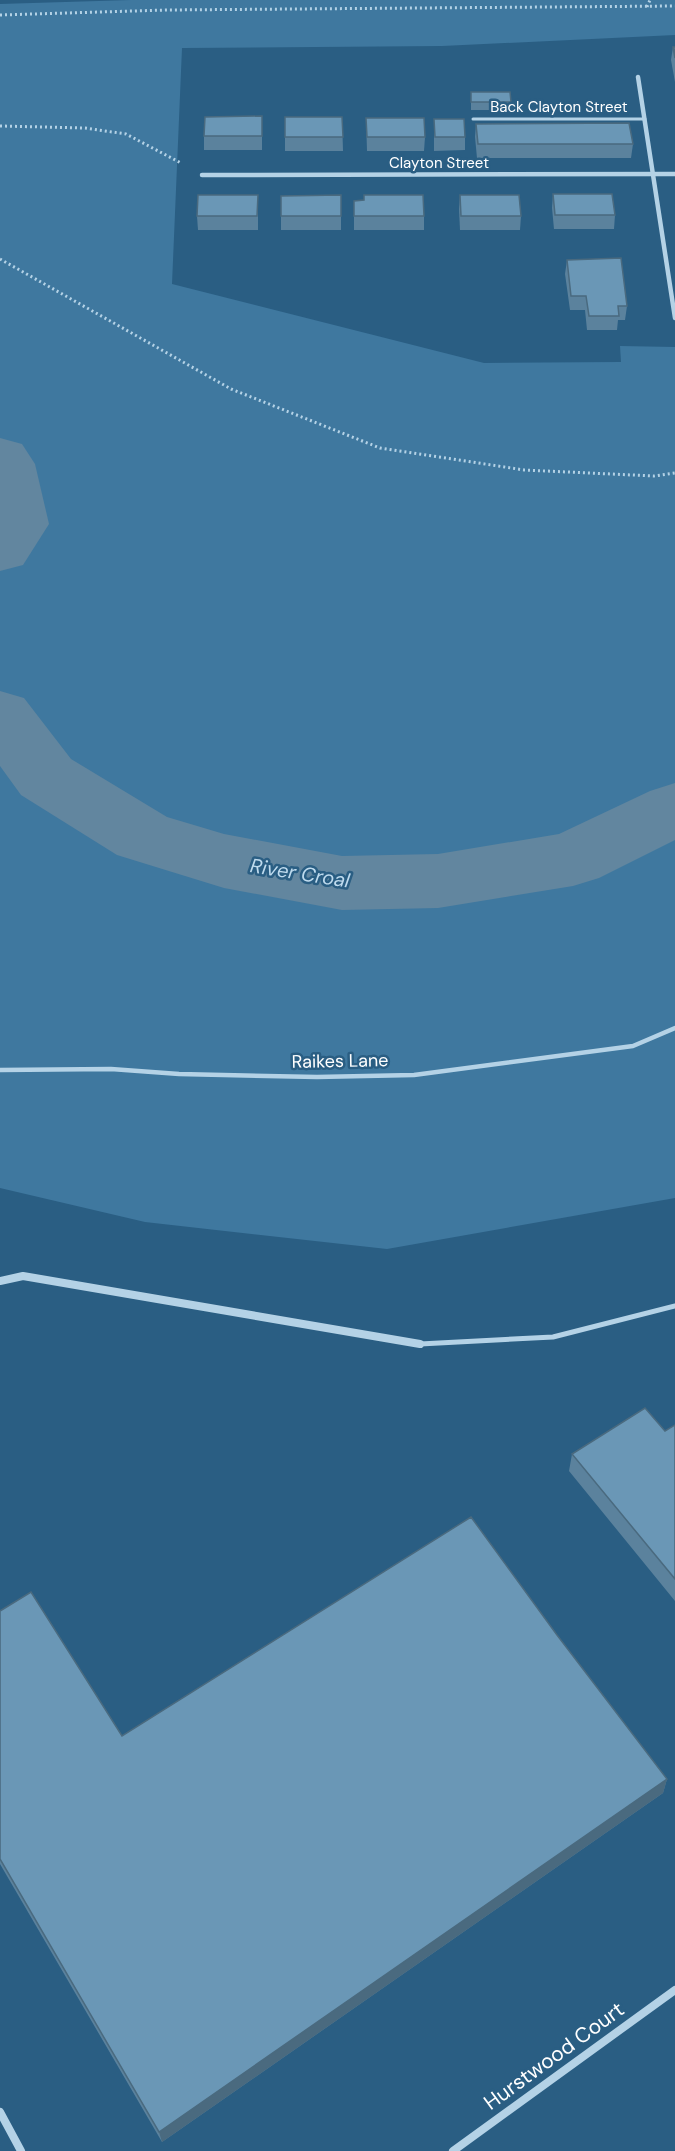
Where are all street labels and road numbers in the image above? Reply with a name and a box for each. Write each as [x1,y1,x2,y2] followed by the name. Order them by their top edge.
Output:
[490,97,628,117] street label: Back Clayton Street
[389,153,489,173] street label: Clayton Street
[291,1048,389,1074] street label: Raikes Lane
[478,1996,630,2116] street label: Hurstwood Court

